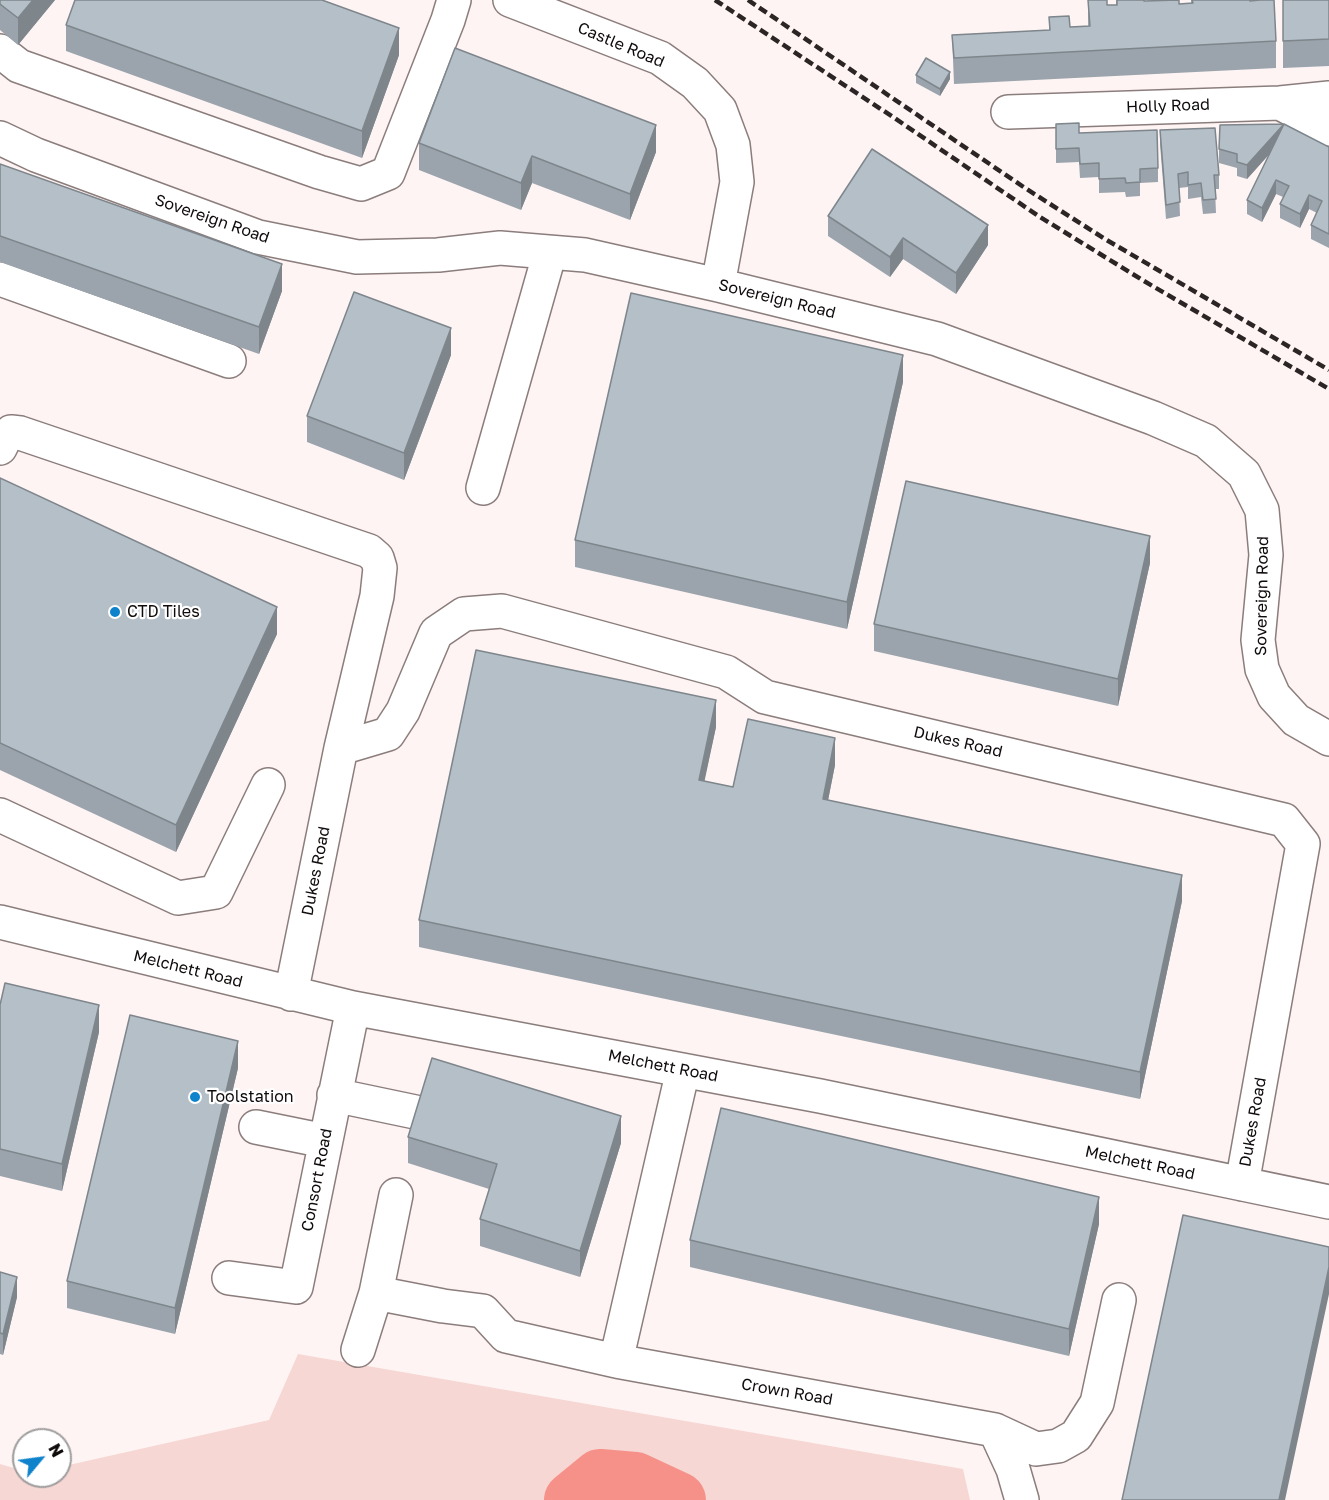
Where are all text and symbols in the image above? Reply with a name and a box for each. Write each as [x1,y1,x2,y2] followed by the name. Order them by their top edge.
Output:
[575,18,667,72] street label: Castle Road
[1126,95,1210,117] street label: Holly Road
[152,190,272,248] street label: Sovereign Road
[716,275,838,323] street label: Sovereign Road
[1251,536,1273,656] street label: Sovereign Road
[127,602,200,622] place label: CTD Tiles
[108,605,122,619] marker: CTD Tiles
[912,722,1004,762] street label: Dukes Road
[298,825,334,917] street label: Dukes Road
[131,946,245,992] street label: Melchett Road
[606,1046,720,1086] street label: Melchett Road
[1236,1076,1270,1168] street label: Dukes Road
[207,1087,294,1107] place label: Toolstation
[188,1090,202,1104] marker: Toolstation
[298,1127,336,1233] street label: Consort Road
[1083,1142,1197,1184] street label: Melchett Road
[740,1375,834,1409] street label: Crown Road
[12,1428,72,1488] north arrow
[44,1440,68,1460] text: N

